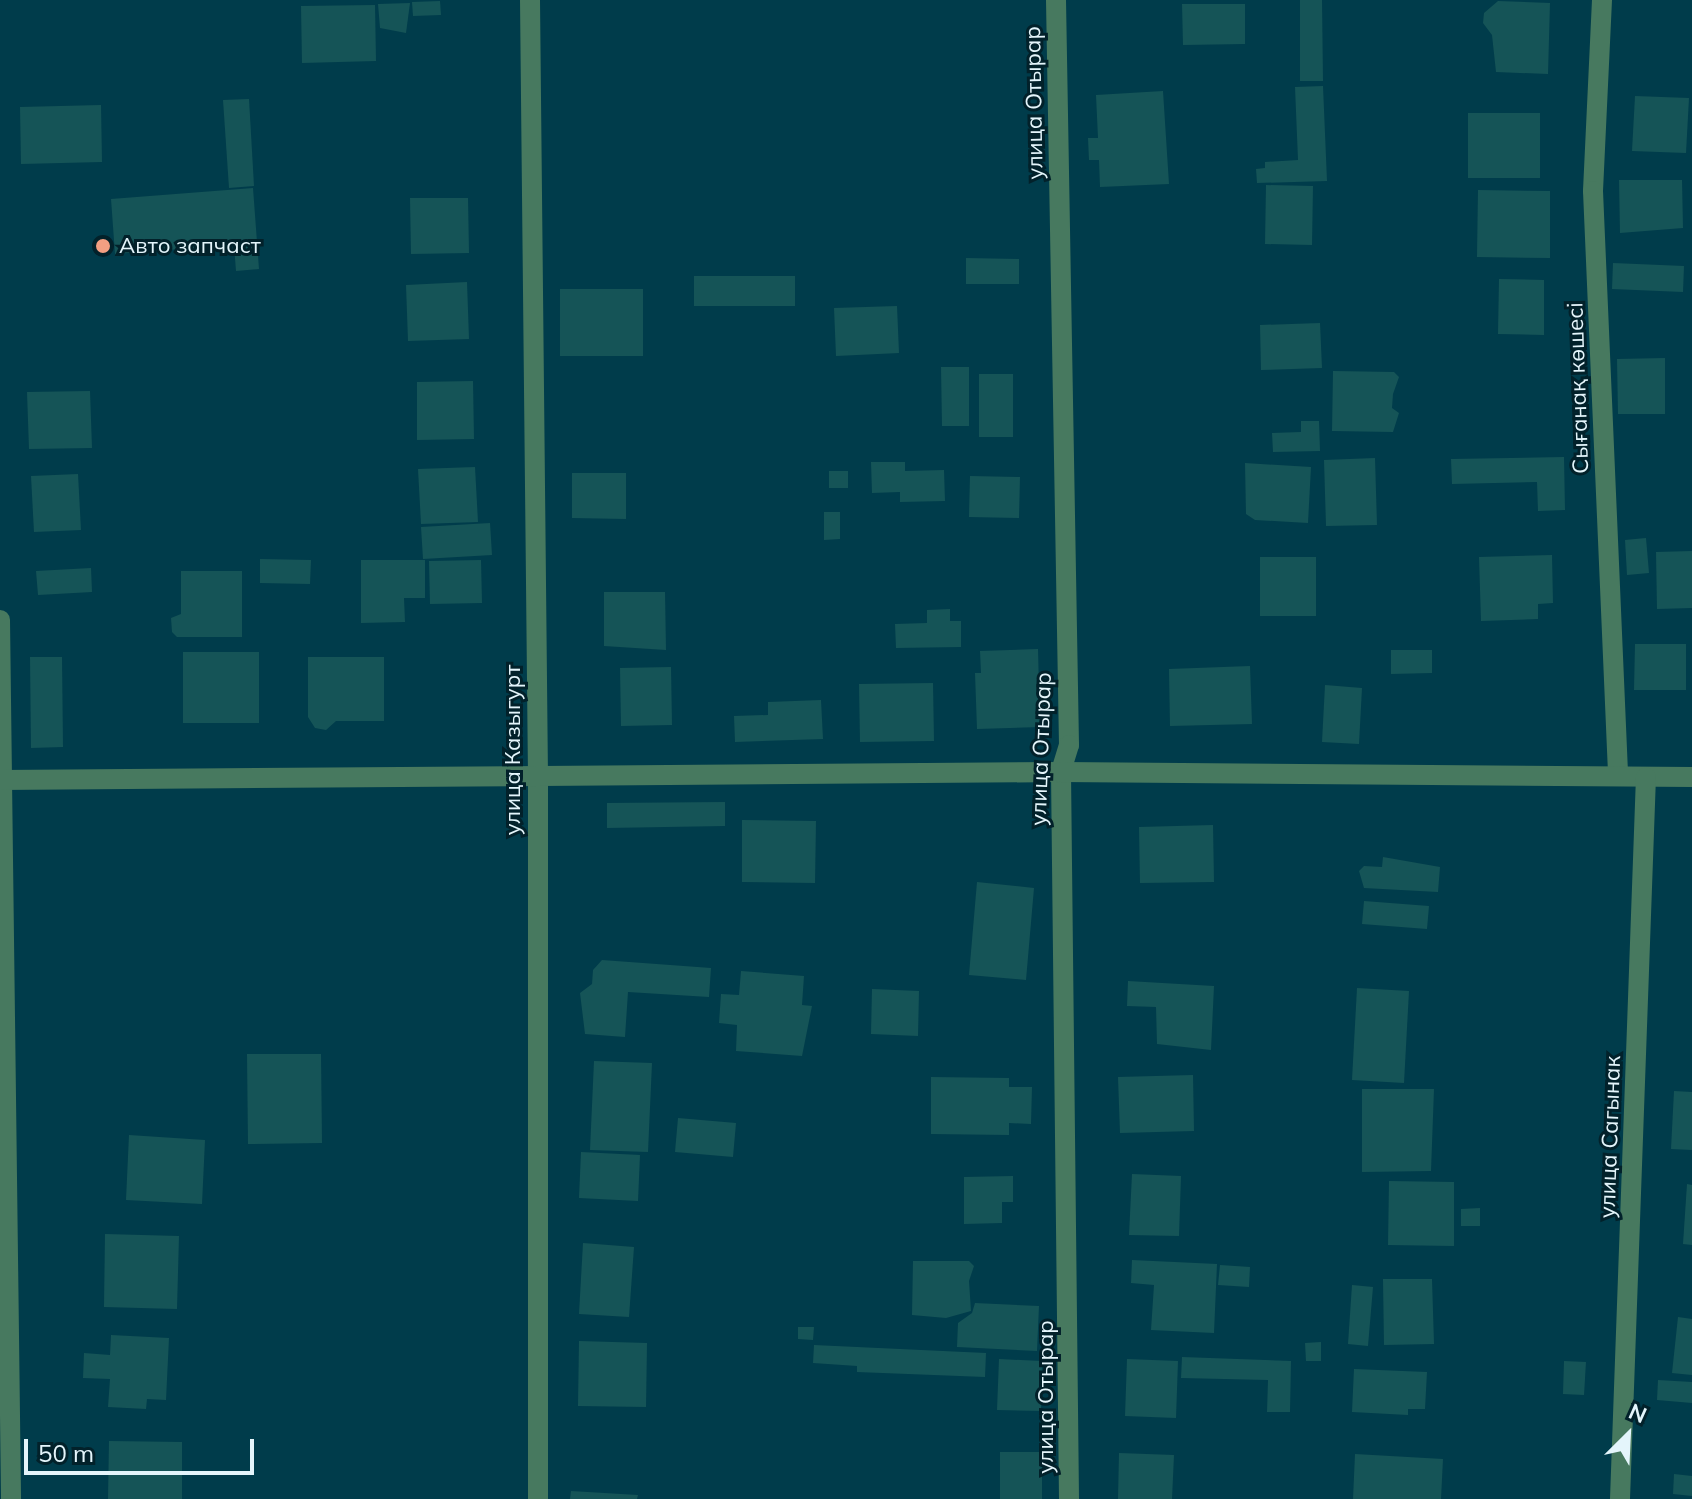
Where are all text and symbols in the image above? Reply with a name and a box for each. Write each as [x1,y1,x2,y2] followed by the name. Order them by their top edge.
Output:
[1019,26,1049,180] street label: улица Отырар
[119,233,261,259] place label: Авто запчаст
[94,237,112,255] marker: Авто запчаст
[1562,302,1594,474] street label: Сығанақ көшесі
[500,665,526,835] street label: улица Казыгурт
[1025,672,1057,826] street label: улица Отырар
[1594,1055,1626,1219] street label: улица Сагынак
[1033,1320,1059,1474] street label: улица Отырар
[1588,1395,1668,1475] north arrow
[1624,1397,1651,1429] text: N
[28,1423,258,1473] scale bar
[38,1438,94,1468] text: 50 m

